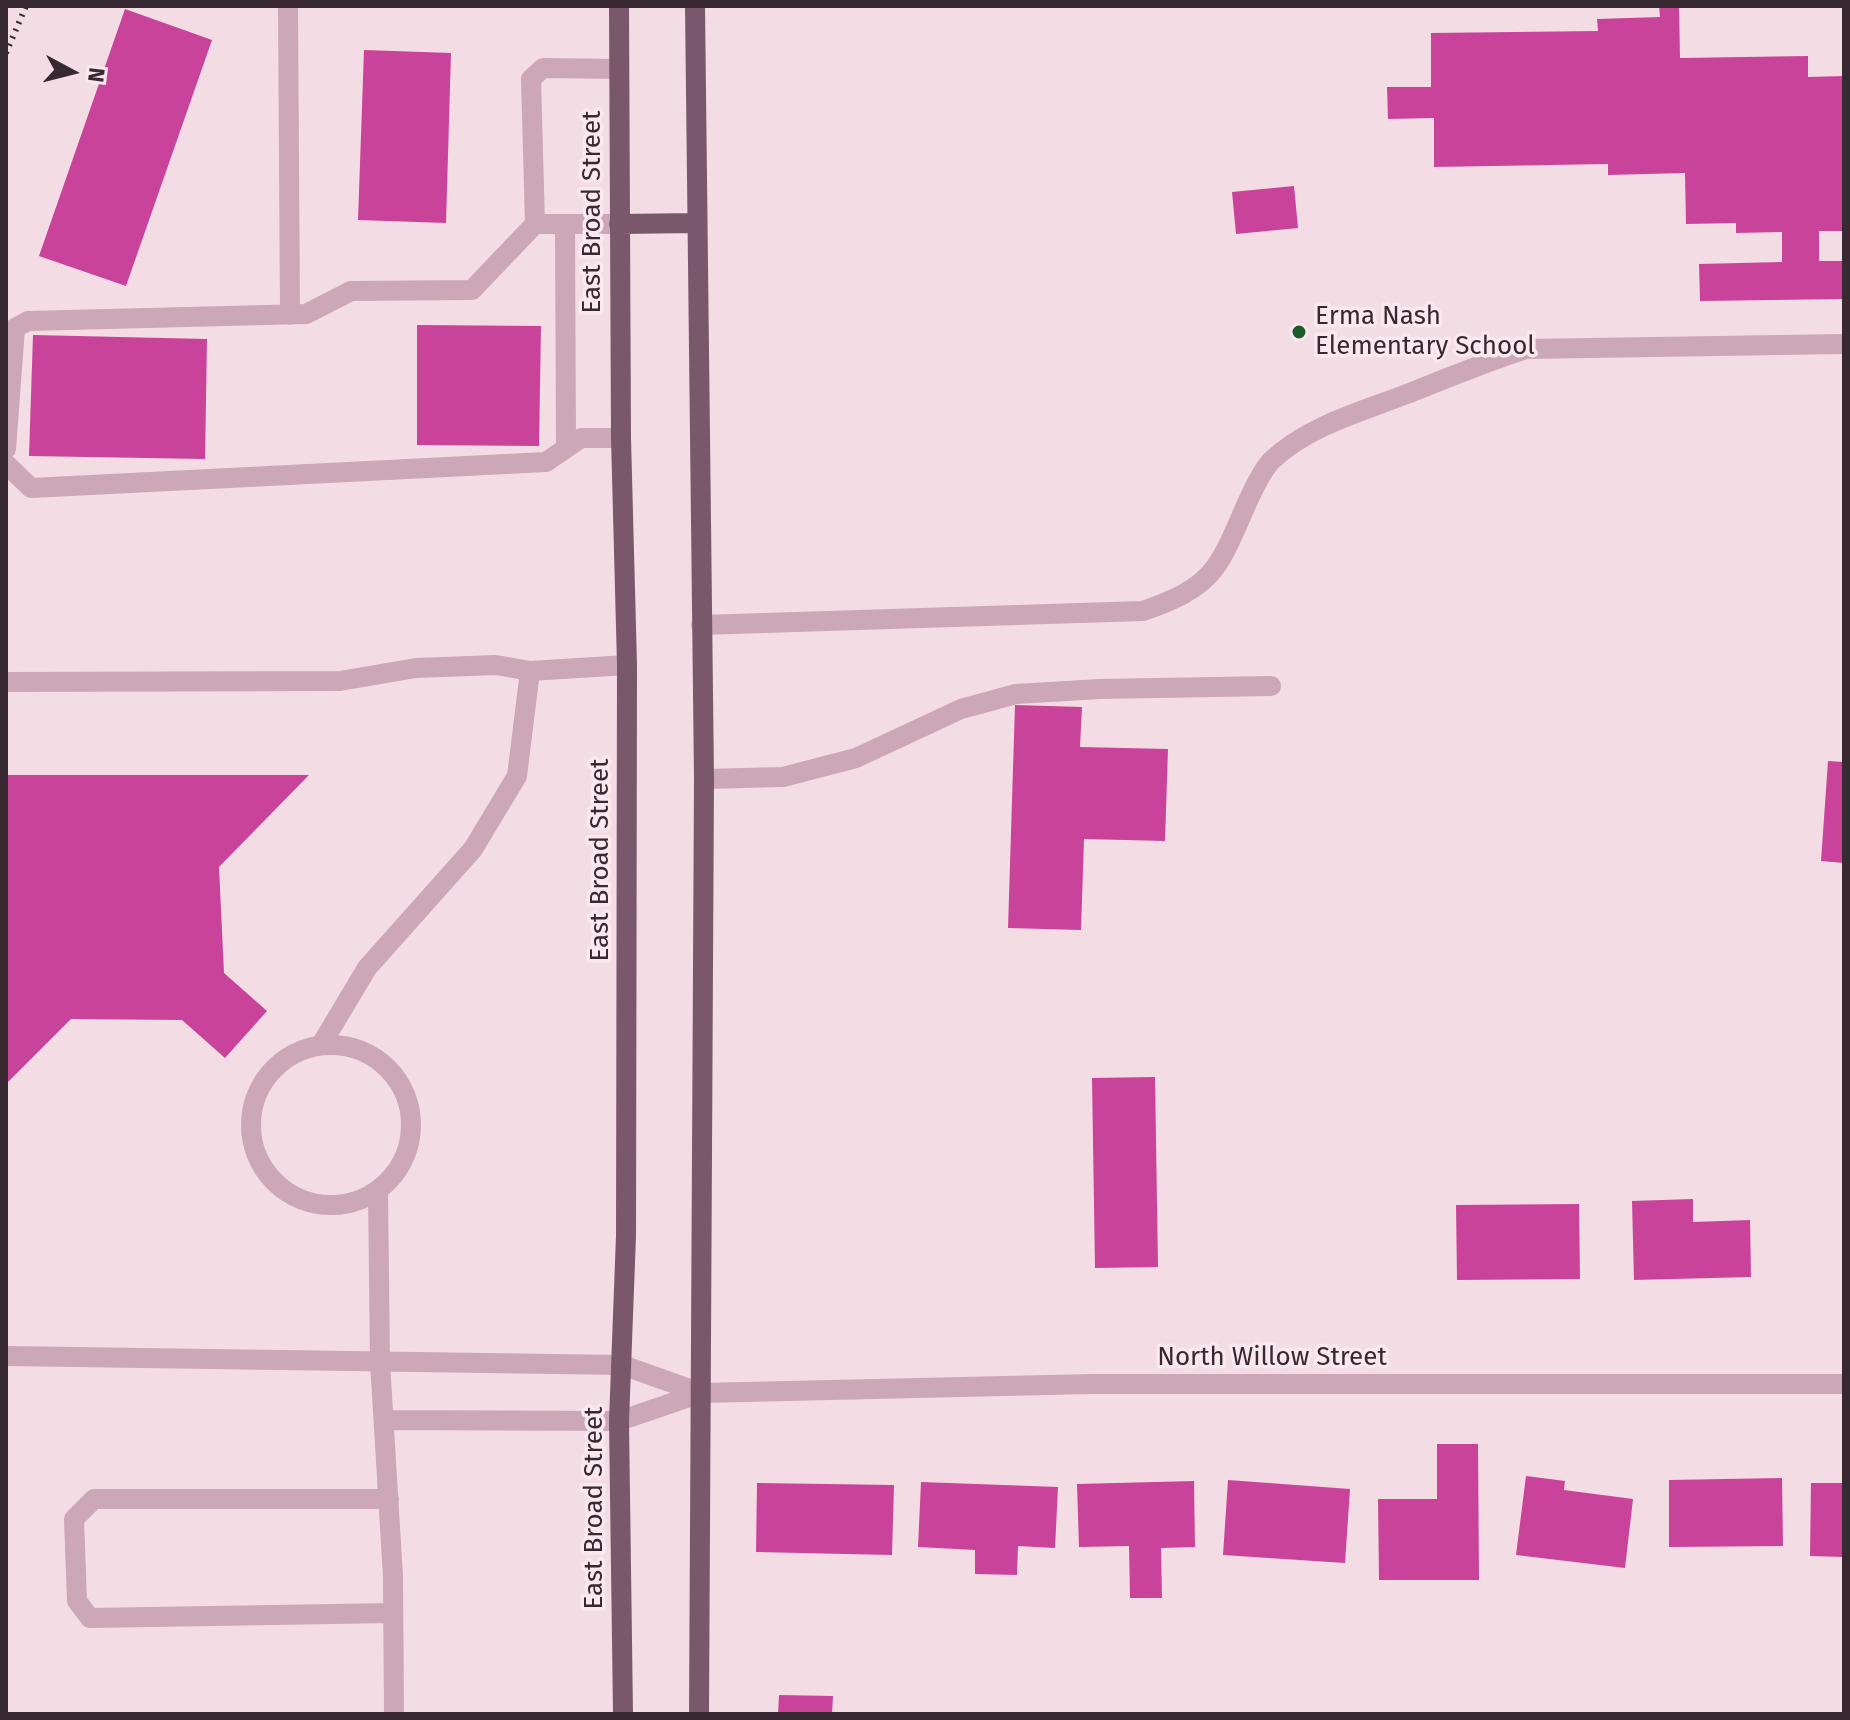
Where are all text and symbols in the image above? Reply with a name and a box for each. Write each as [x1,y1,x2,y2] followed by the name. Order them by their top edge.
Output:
[32,32,112,112] north arrow
[82,66,111,84] text: N
[577,110,609,314] street label: East Broad Street
[1315,301,1535,362] place label: Erma Nash Elementary School
[1290,323,1308,341] marker: Erma Nash Elementary School
[585,758,617,962] street label: East Broad Street
[1157,1342,1387,1374] street label: North Willow Street
[579,1406,611,1610] street label: East Broad Street

